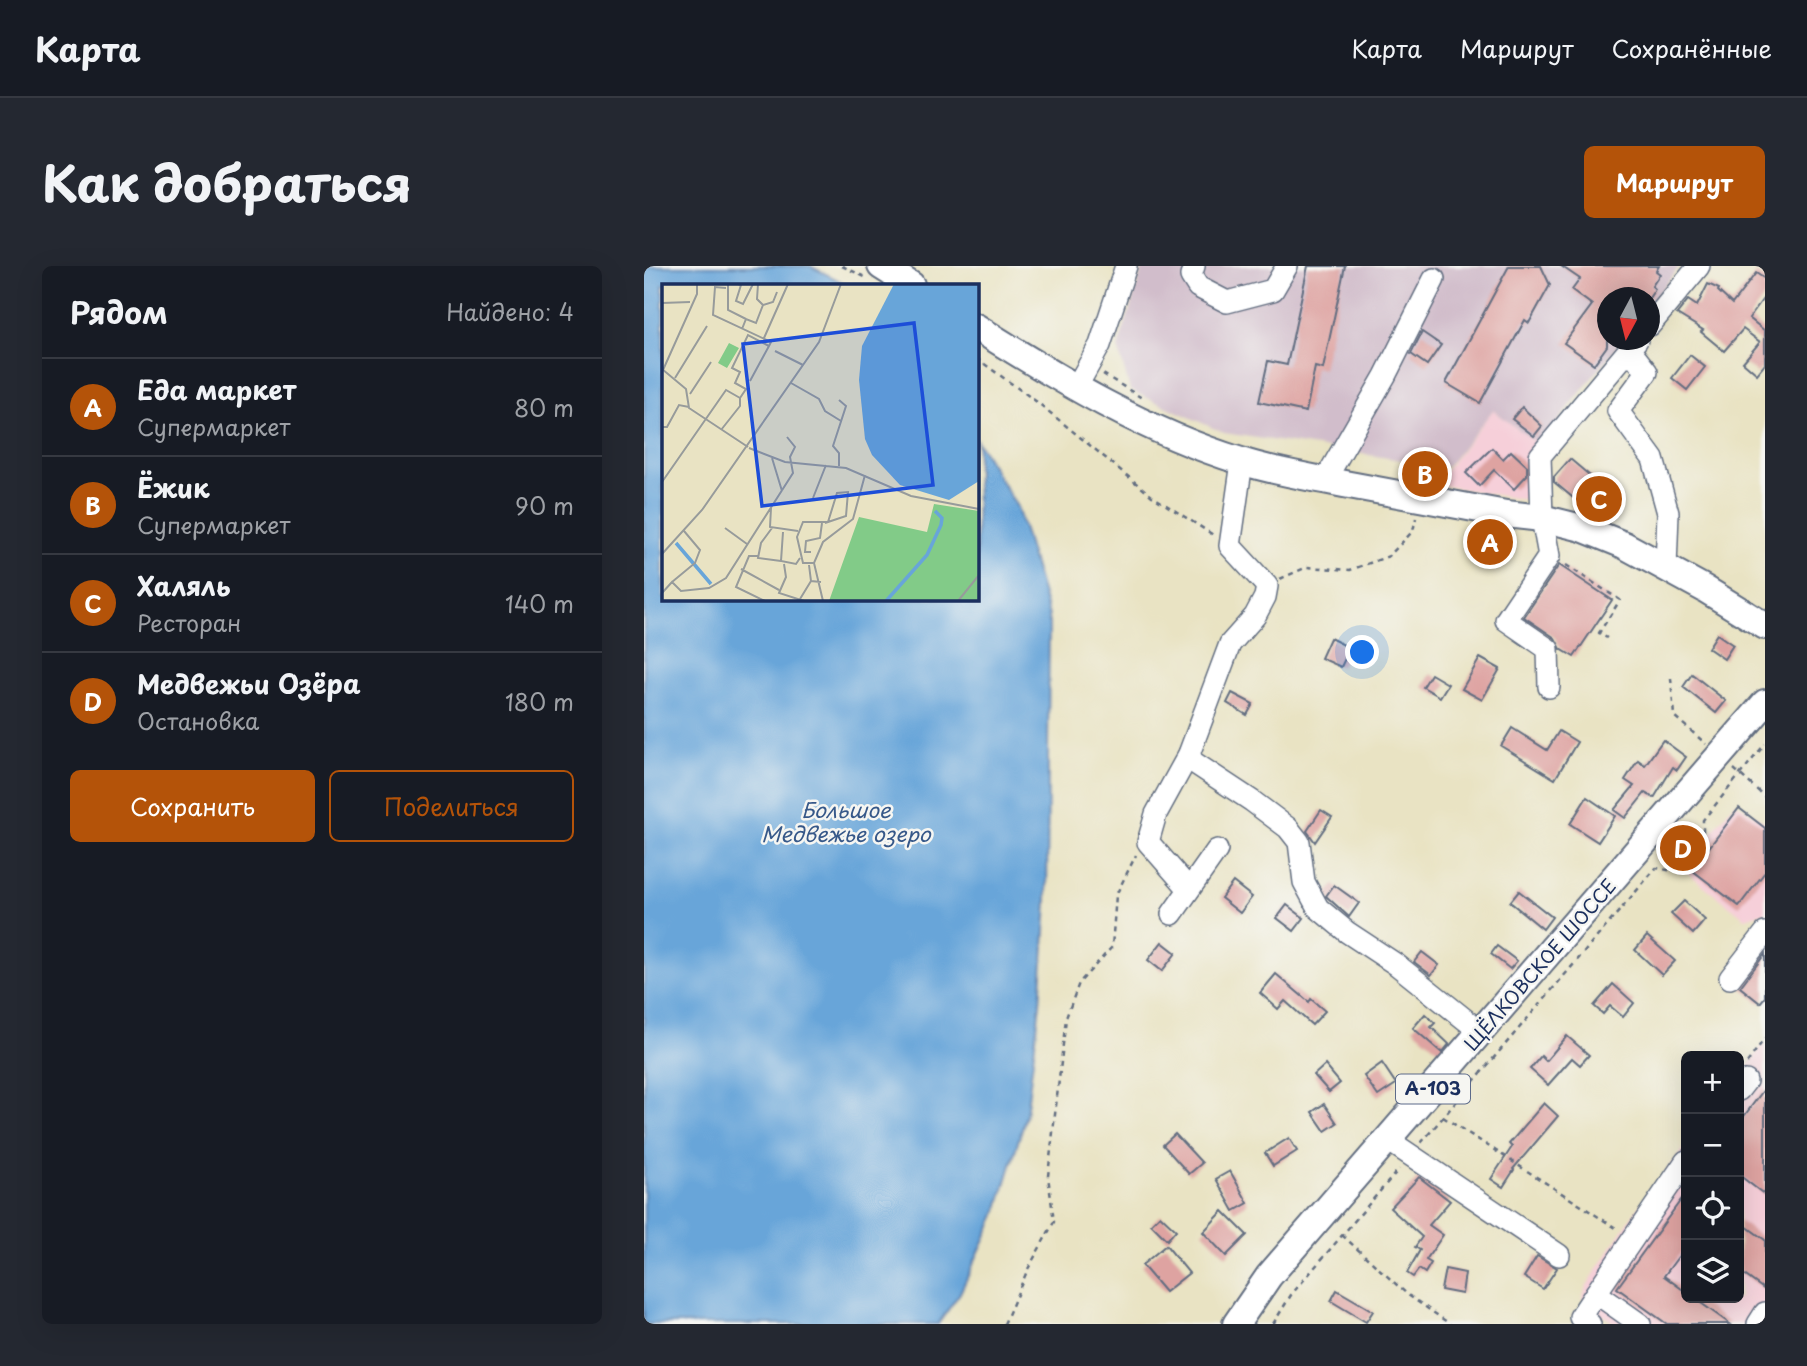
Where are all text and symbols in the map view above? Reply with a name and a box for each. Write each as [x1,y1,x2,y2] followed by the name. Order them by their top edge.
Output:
[35,23,141,73] text: Карта
[1351,30,1422,66] text: Карта
[1460,30,1574,66] text: Маршрут
[1612,30,1772,66] text: Сохранённые
[42,145,412,219] text: Как добраться
[1584,146,1765,218] button: Маршрут
[662,284,978,600] inset map
[1597,287,1660,350] north arrow
[70,289,168,334] text: Рядом
[446,294,574,329] text: Найдено: 4
[137,370,296,409] text: Еда маркет
[84,390,102,425] text: A
[514,390,574,425] text: 80 m
[137,409,291,444] text: Супермаркет
[1402,448,1448,500] pin: B
[137,468,209,507] text: Ёжик
[1576,473,1622,525] pin: C
[85,488,101,523] text: B
[515,488,574,523] text: 90 m
[137,507,291,542] text: Супермаркет
[1467,516,1513,568] pin: A
[137,566,231,605] text: Халяль
[84,586,102,621] text: C
[505,586,574,621] text: 140 m
[137,605,241,640] text: Ресторан
[1345,635,1379,669] your location
[137,664,361,703] text: Медвежьи Озёра
[84,684,102,719] text: D
[505,684,574,719] text: 180 m
[137,703,259,738] text: Остановка
[70,770,315,842] button: Сохранить
[329,770,574,842] button: Поделиться
[761,793,932,849] water label: Большое Медвежье озеро
[1660,822,1706,874] pin: D
[1457,872,1622,1057] street label: ЩЁЛКОВСКОЕ ШОССЕ
[1681,1051,1744,1303] map controls
[1681,1051,1744,1114] button: +
[1396,1074,1470,1104] road number: А-103
[1681,1114,1744,1177] button: −
[1681,1177,1744,1240] button: locate
[1681,1240,1744,1303] button: layers

